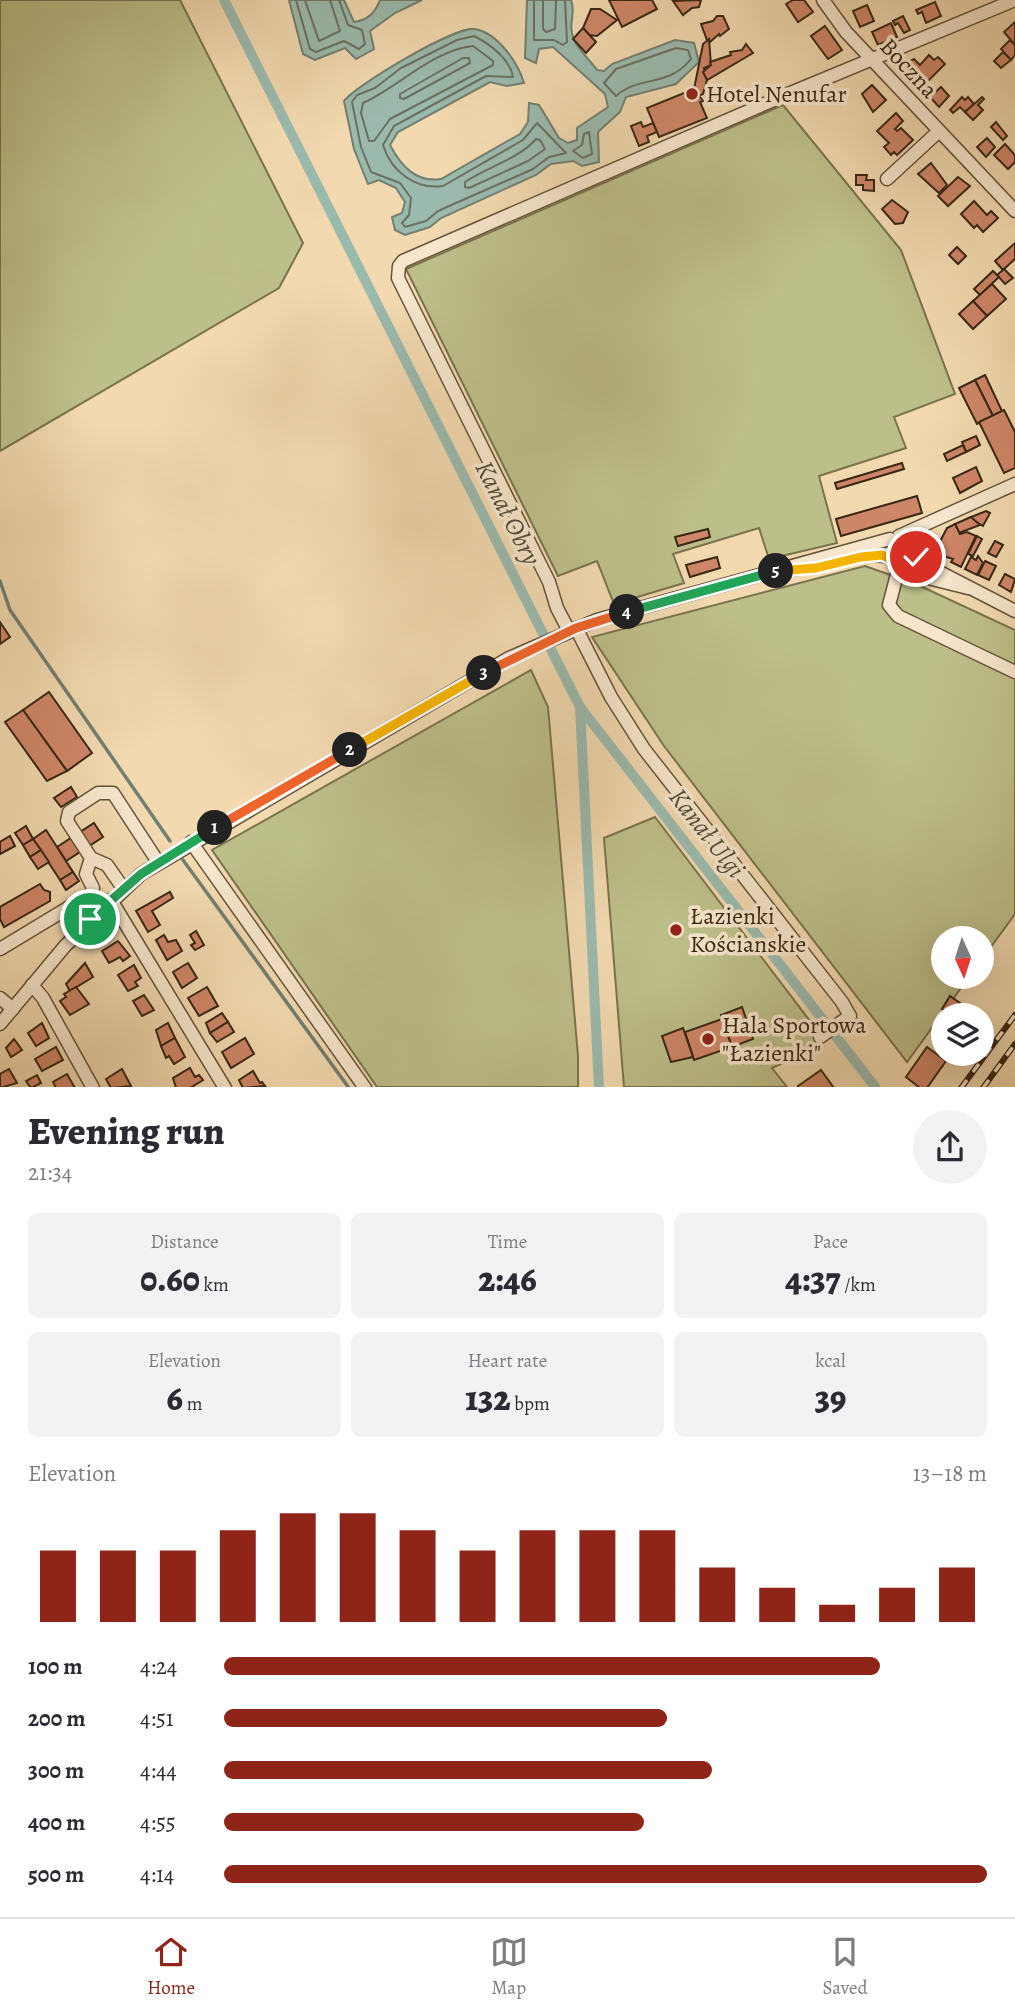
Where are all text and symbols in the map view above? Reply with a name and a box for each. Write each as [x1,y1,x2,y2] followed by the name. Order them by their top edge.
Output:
[873,31,946,106] street label: Boczna
[706,78,847,110] place label: Hotel Nenufar
[684,86,700,102] marker: Hotel Nenufar
[467,455,549,571] water label: Kanał Obry
[886,527,946,587] pin
[897,538,935,576] icon: check
[758,554,794,588] pin: 5
[771,557,780,583] text: 5
[610,594,644,630] pin: 4
[622,598,631,624] text: 4
[466,656,502,690] pin: 3
[479,659,488,685] text: 3
[332,732,368,768] pin: 2
[345,736,354,762] text: 2
[661,781,753,885] water label: Kanał Ulgi
[198,810,232,846] pin: 1
[211,814,218,840] text: 1
[60,889,120,949] pin
[71,900,109,938] icon: arrive
[690,900,806,960] place label: Łazienki Kościanskie
[668,922,684,938] marker: Łazienki Kościanskie
[931,926,994,989] north arrow
[931,926,994,1066] map controls
[931,1003,994,1066] button: layers
[722,1009,867,1069] place label: Hala Sportowa "Łazienki"
[700,1031,716,1047] marker: Hala Sportowa "Łazienki"
[28,1105,225,1157] text: Evening run
[913,1110,987,1184] button: share
[28,1157,72,1188] text: 21:34
[150,1229,219,1255] text: Distance
[488,1229,527,1255] text: Time
[813,1229,848,1255] text: Pace
[140,1255,200,1303] text: 0.60
[478,1255,537,1303] text: 2:46
[785,1255,841,1303] text: 4:37
[200,1272,229,1298] text: km
[841,1272,876,1298] text: /km
[148,1348,221,1374] text: Elevation
[468,1348,547,1374] text: Heart rate
[815,1348,846,1374] text: kcal
[166,1374,183,1422] text: 6
[465,1374,510,1422] text: 132
[815,1374,846,1422] text: 39
[183,1391,203,1417] text: m
[510,1391,550,1417] text: bpm
[28,1458,116,1489] text: Elevation
[913,1458,987,1489] text: 13–18 m
[28,1651,83,1682] text: 100 m
[140,1651,177,1682] text: 4:24
[28,1703,86,1734] text: 200 m
[140,1703,174,1734] text: 4:51
[28,1755,84,1786] text: 300 m
[140,1755,177,1786] text: 4:44
[28,1807,85,1838] text: 400 m
[140,1807,176,1838] text: 4:55
[28,1859,84,1890] text: 500 m
[140,1859,174,1890] text: 4:14
[147,1933,195,2001] tab: Home
[490,1933,528,2001] tab: Map
[823,1933,868,2001] tab: Saved

